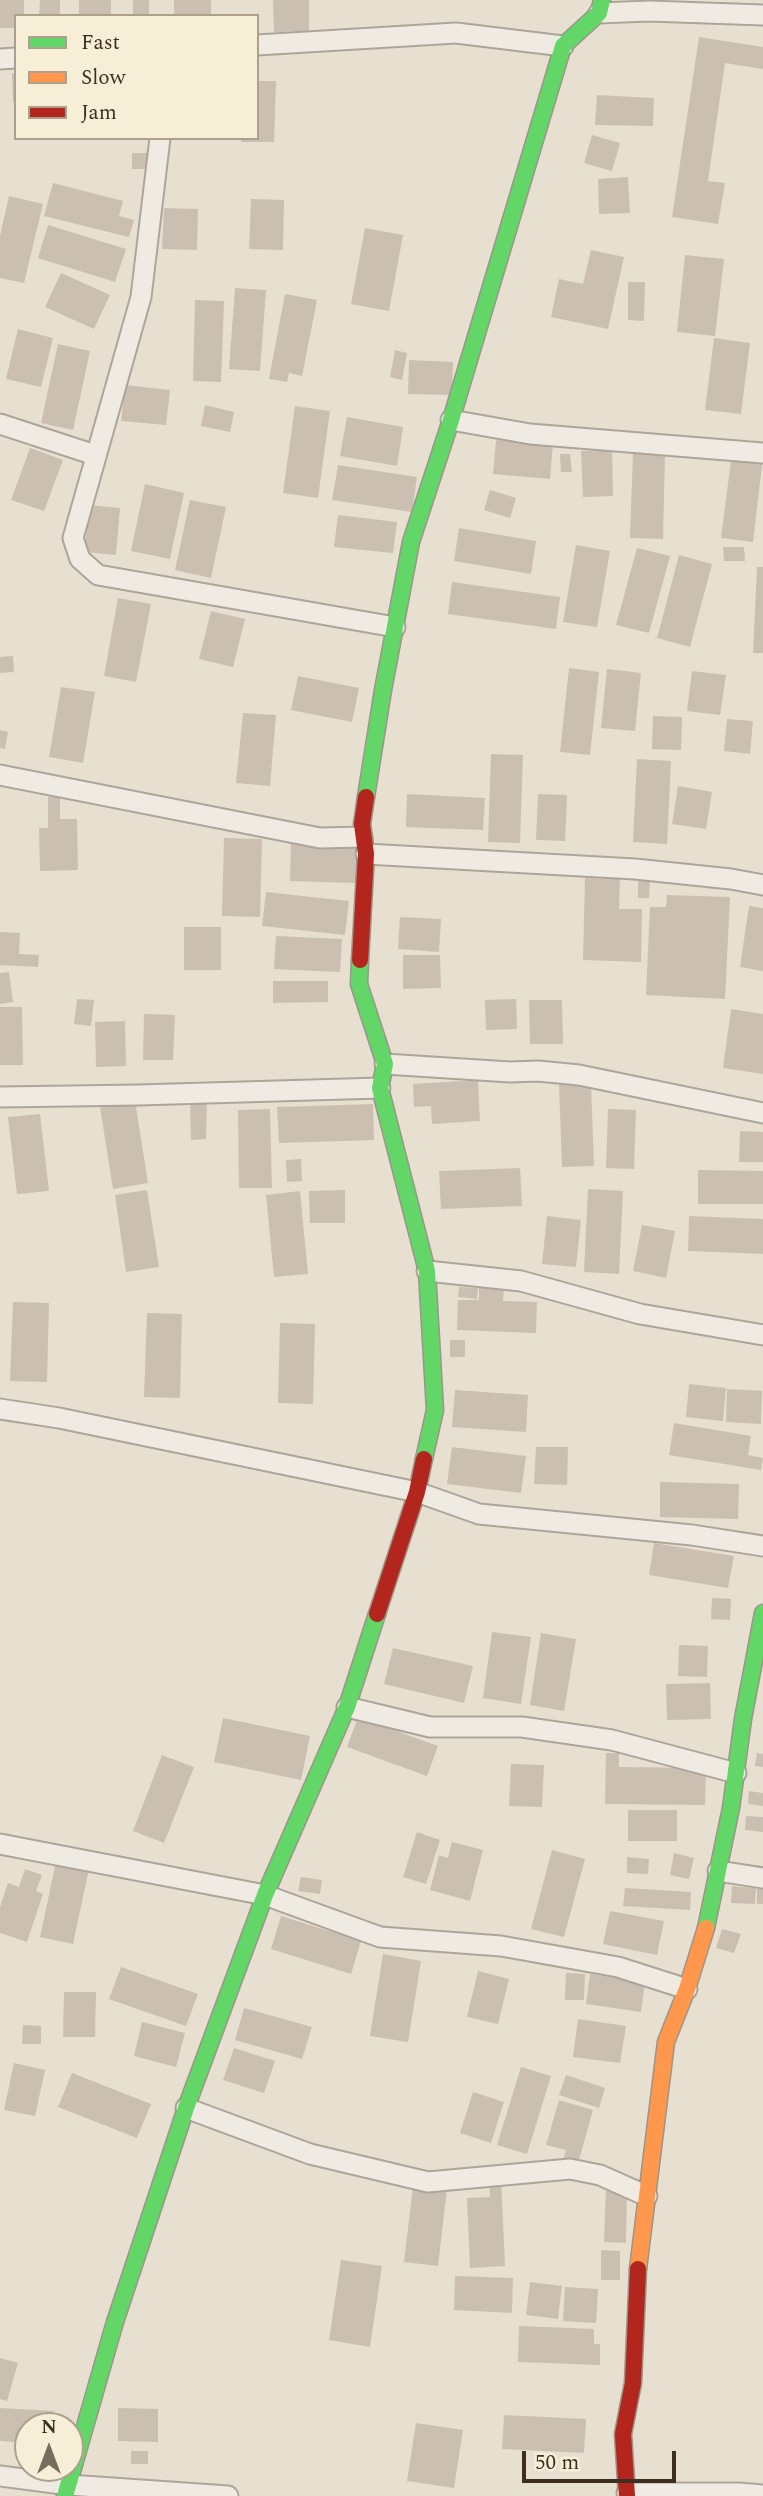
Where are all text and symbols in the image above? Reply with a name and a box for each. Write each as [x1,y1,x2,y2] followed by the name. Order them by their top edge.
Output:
[14,14,259,140] legend
[81,27,120,59] text: Fast
[81,62,125,94] text: Slow
[81,97,117,129] text: Jam
[14,2412,84,2482] north arrow
[41,2413,57,2442] text: N
[525,2436,679,2480] scale bar
[535,2447,579,2479] text: 50 m

